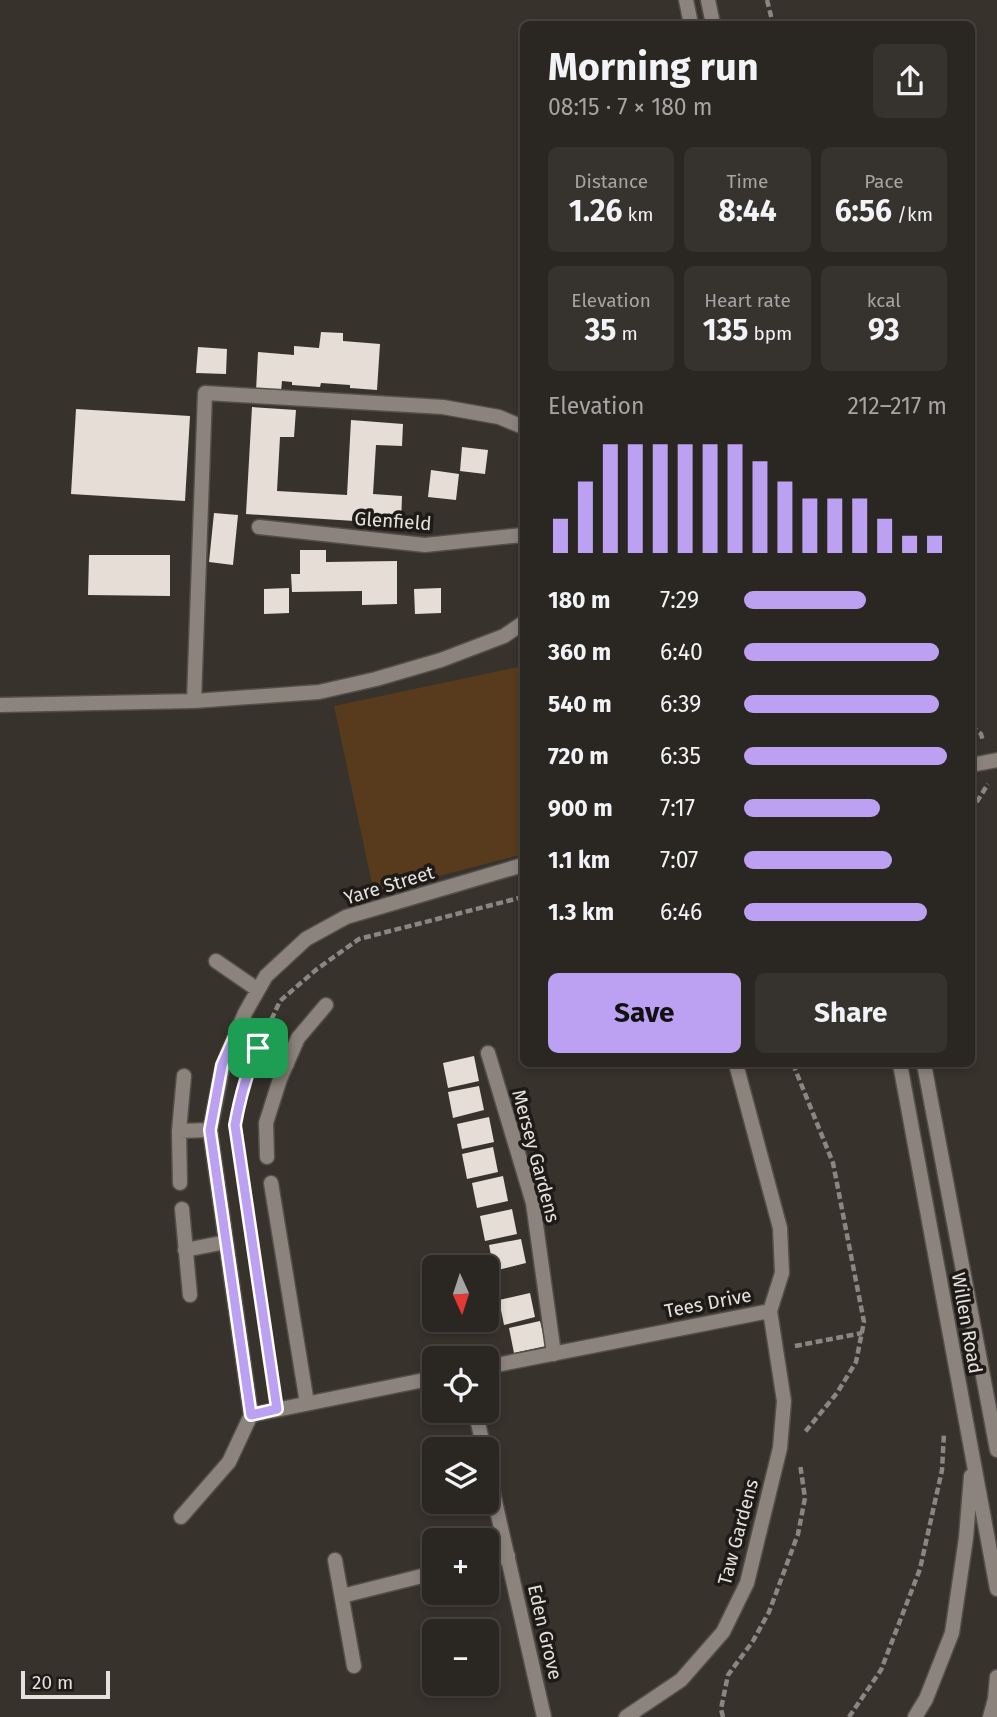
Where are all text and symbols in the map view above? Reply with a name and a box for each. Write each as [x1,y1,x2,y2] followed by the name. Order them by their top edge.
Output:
[548,44,759,90] text: Morning run
[873,44,947,118] button: share
[548,93,712,121] text: 08:15 · 7 × 180 m
[574,170,648,193] text: Distance
[727,170,768,193] text: Time
[864,170,904,193] text: Pace
[569,193,622,229] text: 1.26
[718,193,777,229] text: 8:44
[835,193,892,229] text: 6:56
[622,203,653,226] text: km
[892,203,933,226] text: /km
[571,289,651,312] text: Elevation
[704,289,791,312] text: Heart rate
[867,289,901,312] text: kcal
[585,312,616,348] text: 35
[703,312,748,348] text: 135
[868,312,900,348] text: 93
[616,322,638,345] text: m
[748,322,792,345] text: bpm
[548,392,644,420] text: Elevation
[848,392,947,420] text: 212–217 m
[354,507,432,535] street label: Glenfield
[548,586,610,614] text: 180 m
[660,586,699,614] text: 7:29
[548,638,611,666] text: 360 m
[660,638,703,666] text: 6:40
[548,690,612,718] text: 540 m
[660,690,701,718] text: 6:39
[548,742,609,770] text: 720 m
[660,742,701,770] text: 6:35
[548,794,613,822] text: 900 m
[660,794,695,822] text: 7:17
[548,846,610,874] text: 1.1 km
[660,846,698,874] text: 7:07
[341,860,437,910] street label: Yare Street
[548,898,614,926] text: 1.3 km
[660,898,702,926] text: 6:46
[548,973,741,1053] button: Save
[755,973,947,1053] button: Share
[228,1018,288,1078] pin
[239,1029,277,1067] icon: arrive
[507,1087,565,1225] street label: Mersey Gardens
[422,1255,499,1332] north arrow
[422,1255,499,1696] map controls
[947,1271,987,1375] street label: Willen Road
[663,1283,753,1323] street label: Tees Drive
[422,1346,499,1423] button: locate
[422,1437,499,1514] button: layers
[713,1476,763,1587] street label: Taw Gardens
[422,1528,499,1605] button: +
[523,1582,567,1682] street label: Eden Grove
[422,1619,499,1696] button: −
[21,1668,110,1700] scale bar
[32,1671,73,1694] text: 20 m

